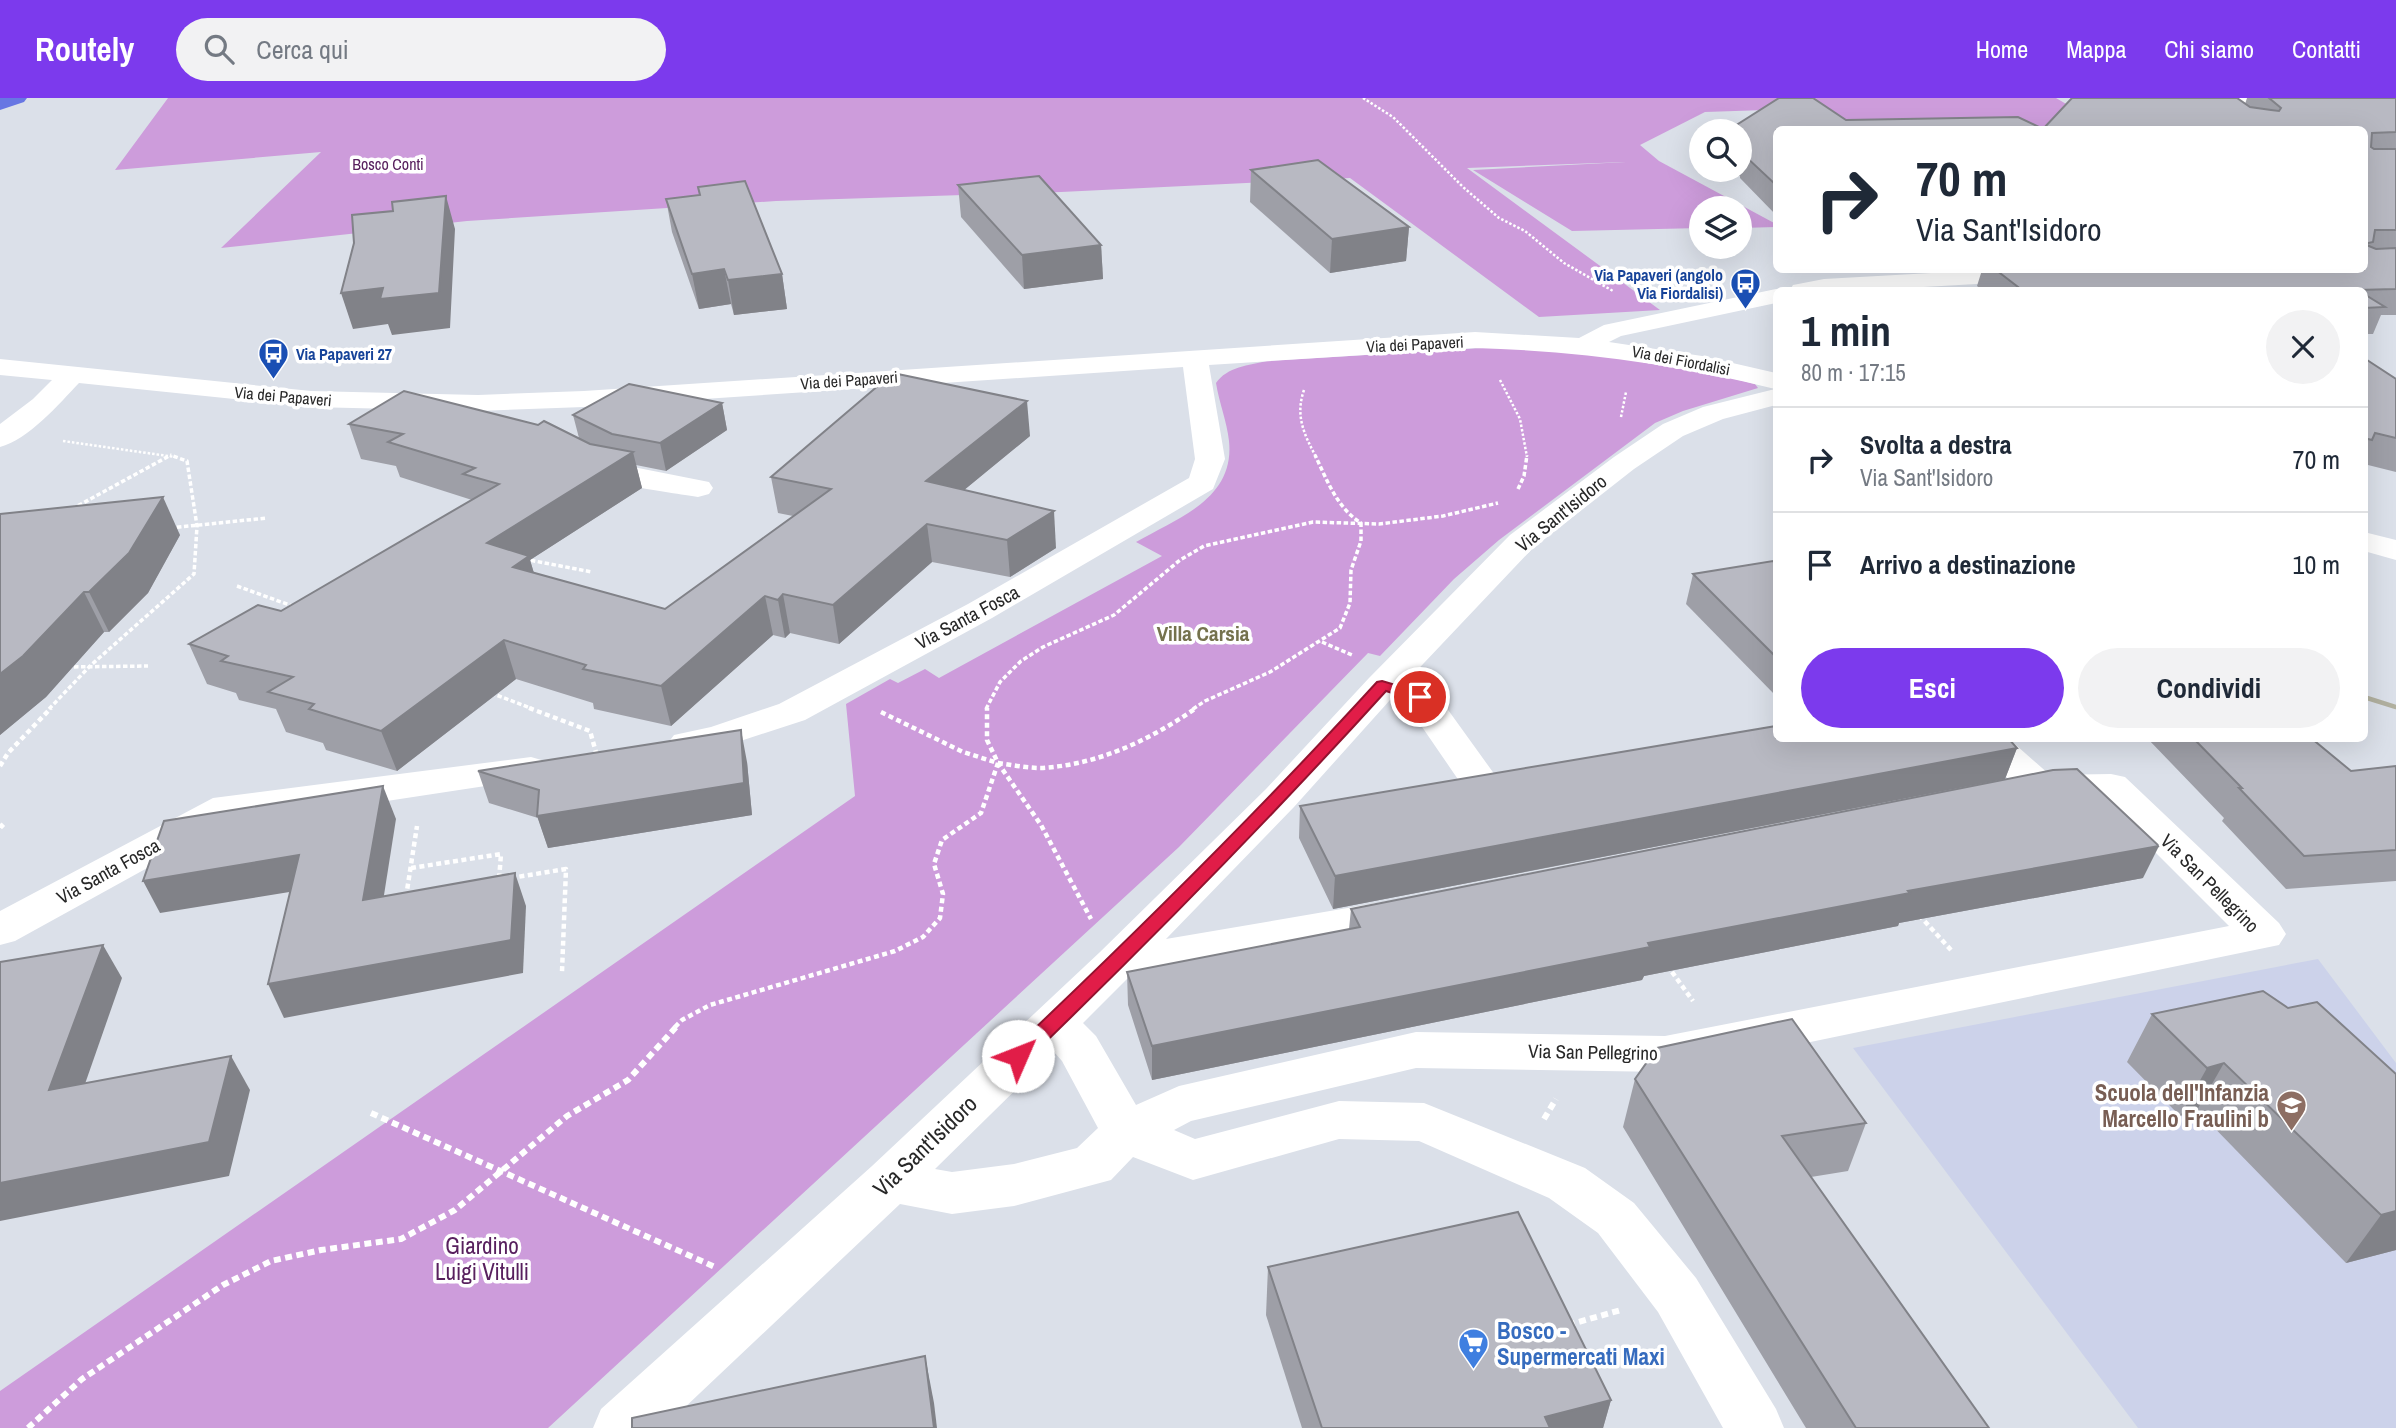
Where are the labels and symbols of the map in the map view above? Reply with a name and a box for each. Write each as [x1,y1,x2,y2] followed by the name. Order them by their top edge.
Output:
[352,153,424,175] park label: Bosco Conti
[1594,264,1723,304] place label: Via Papaveri (angolo Via Fiordalisi)
[1729,267,1763,311] bus stop icon: Via Papaveri (angolo Via Fiordalisi)
[1366,330,1464,358] street label: Via dei Papaveri
[256,337,290,381] bus stop icon: Via Papaveri 27
[1630,340,1732,380] street label: Via dei Fiordalisi
[296,343,392,365] place label: Via Papaveri 27
[800,366,898,394] street label: Via dei Papaveri
[233,381,333,411] street label: Via dei Papaveri
[1510,468,1612,558] street label: Via Sant'Isidoro
[910,579,1024,655] street label: Via Santa Fosca
[1157,619,1250,648] district label: Villa Carsia
[1390,667,1450,727] pin
[2155,828,2265,938] street label: Via San Pellegrino
[52,832,165,910] street label: Via Santa Fosca
[981,1019,1055,1093] position arrow
[1528,1038,1658,1066] street label: Via San Pellegrino
[2095,1077,2270,1134] place label: Scuola dell'Infanzia Marcello Fraulini b
[866,1088,983,1203] street label: Via Sant'Isidoro
[2275,1089,2309,1133] school or university icon: Scuola dell'Infanzia Marcello Fraulini b
[435,1230,529,1287] park label: Giardino Luigi Vitulli
[1497,1315,1665,1372] place label: Bosco - Supermercati Maxi
[1457,1327,1491,1371] supermarket icon: Bosco - Supermercati Maxi

